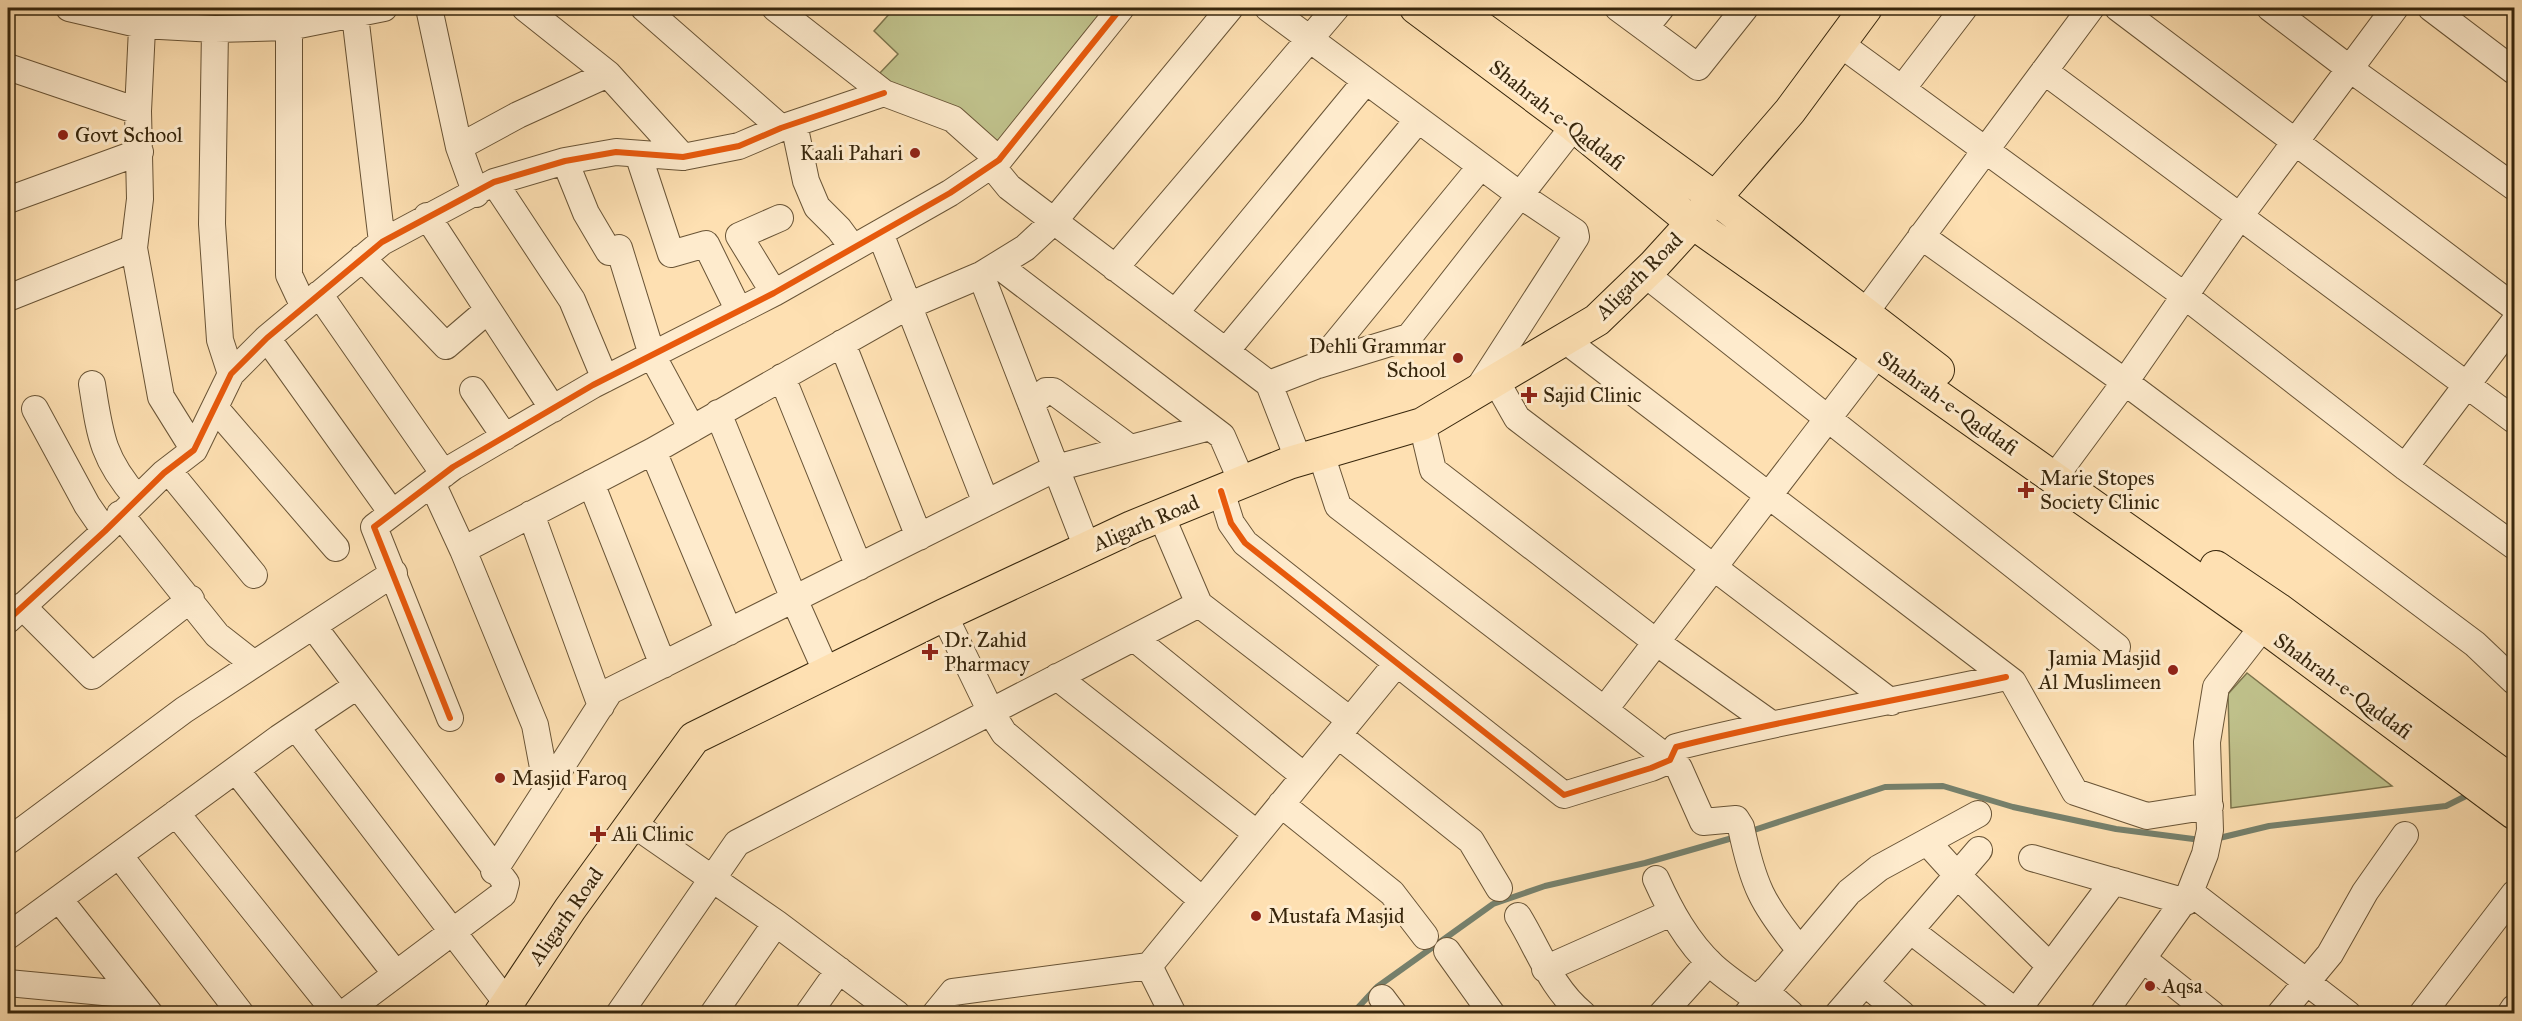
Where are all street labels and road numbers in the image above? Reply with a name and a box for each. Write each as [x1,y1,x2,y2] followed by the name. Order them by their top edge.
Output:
[1484,54,1630,176] street label: Shahrah-e-Qaddafi
[1589,227,1688,326] street label: Aligarh Road
[1873,345,2024,461] street label: Shahrah-e-Qaddafi
[1088,489,1203,557] street label: Aligarh Road
[2269,627,2418,745] street label: Shahrah-e-Qaddafi
[522,862,609,971] street label: Aligarh Road

